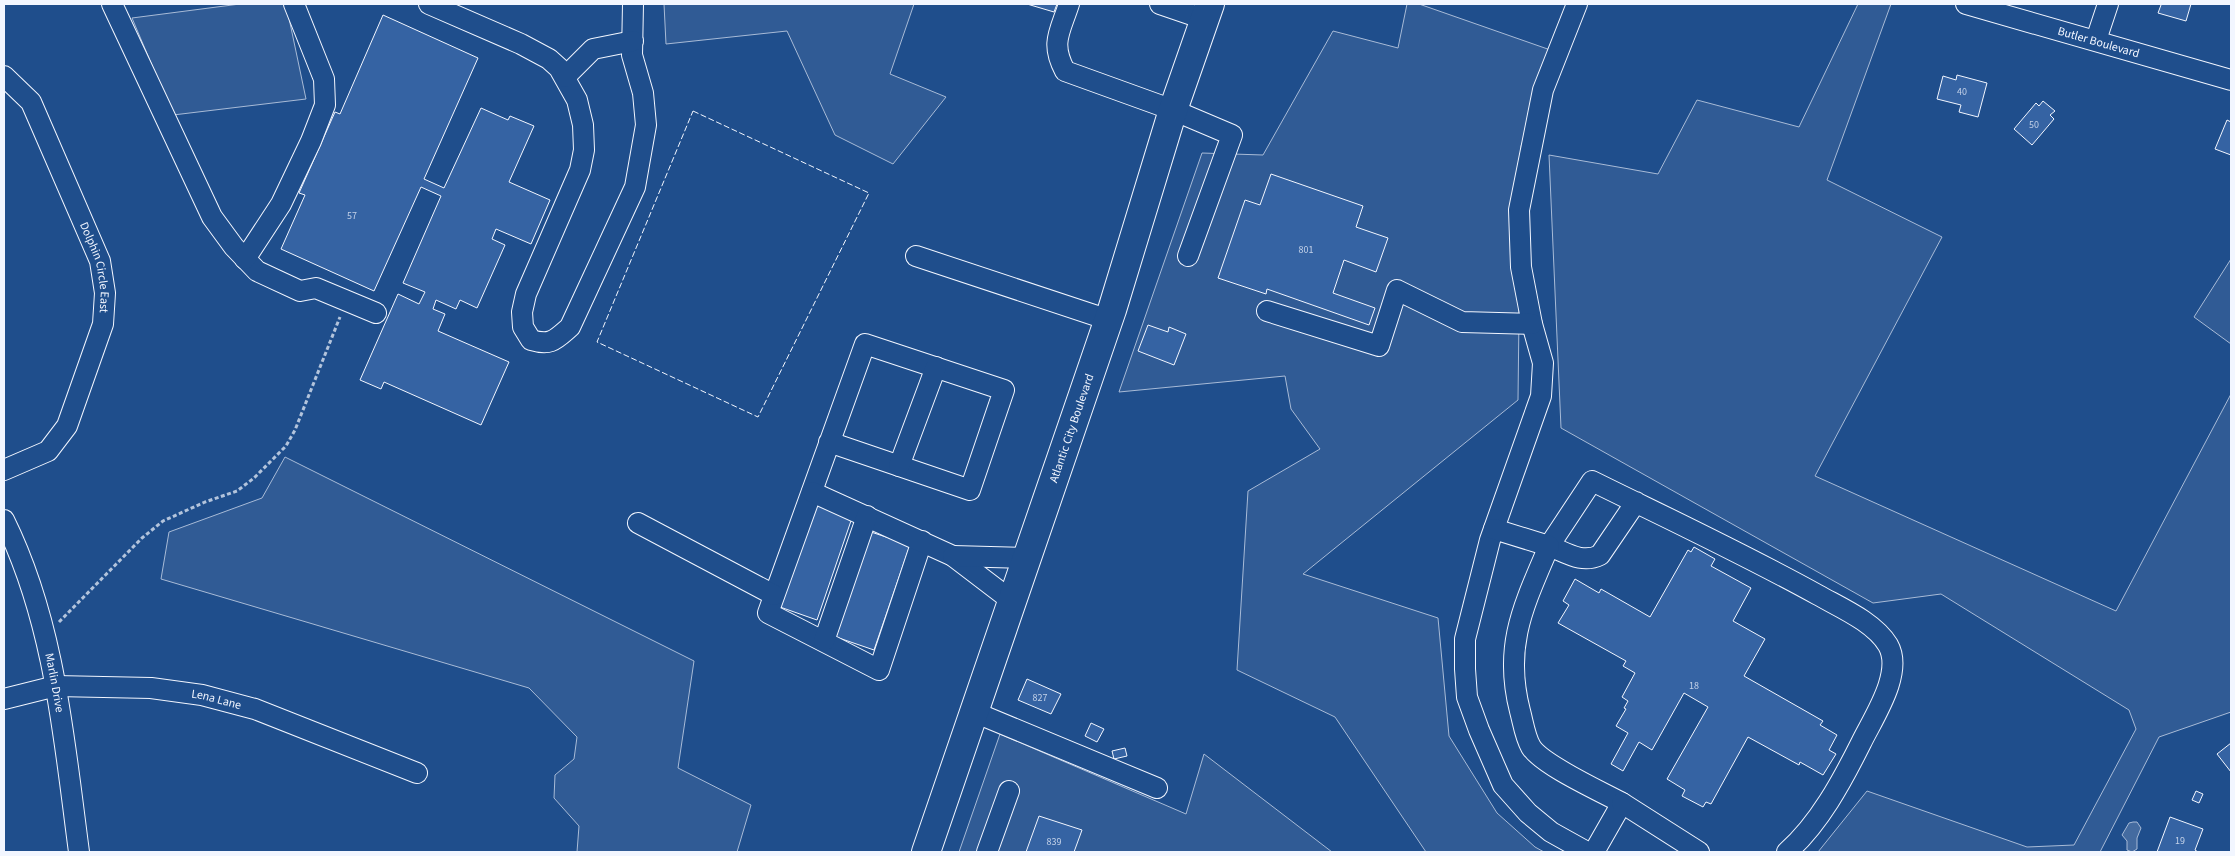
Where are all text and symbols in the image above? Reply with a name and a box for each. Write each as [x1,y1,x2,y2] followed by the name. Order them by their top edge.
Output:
[2056,23,2142,62] street label: Butler Boulevard
[1957,85,1967,99] house number: 40
[2029,118,2039,132] house number: 50
[347,209,357,223] house number: 57
[75,219,113,313] street label: Dolphin Circle East
[1299,243,1313,257] house number: 801
[1045,372,1098,485] street label: Atlantic City Boulevard
[40,652,68,714] street label: Marlin Drive
[1689,679,1699,693] house number: 18
[190,686,243,714] street label: Lena Lane
[1033,691,1047,705] house number: 827
[2175,834,2185,848] house number: 19
[1047,835,1061,849] house number: 839

